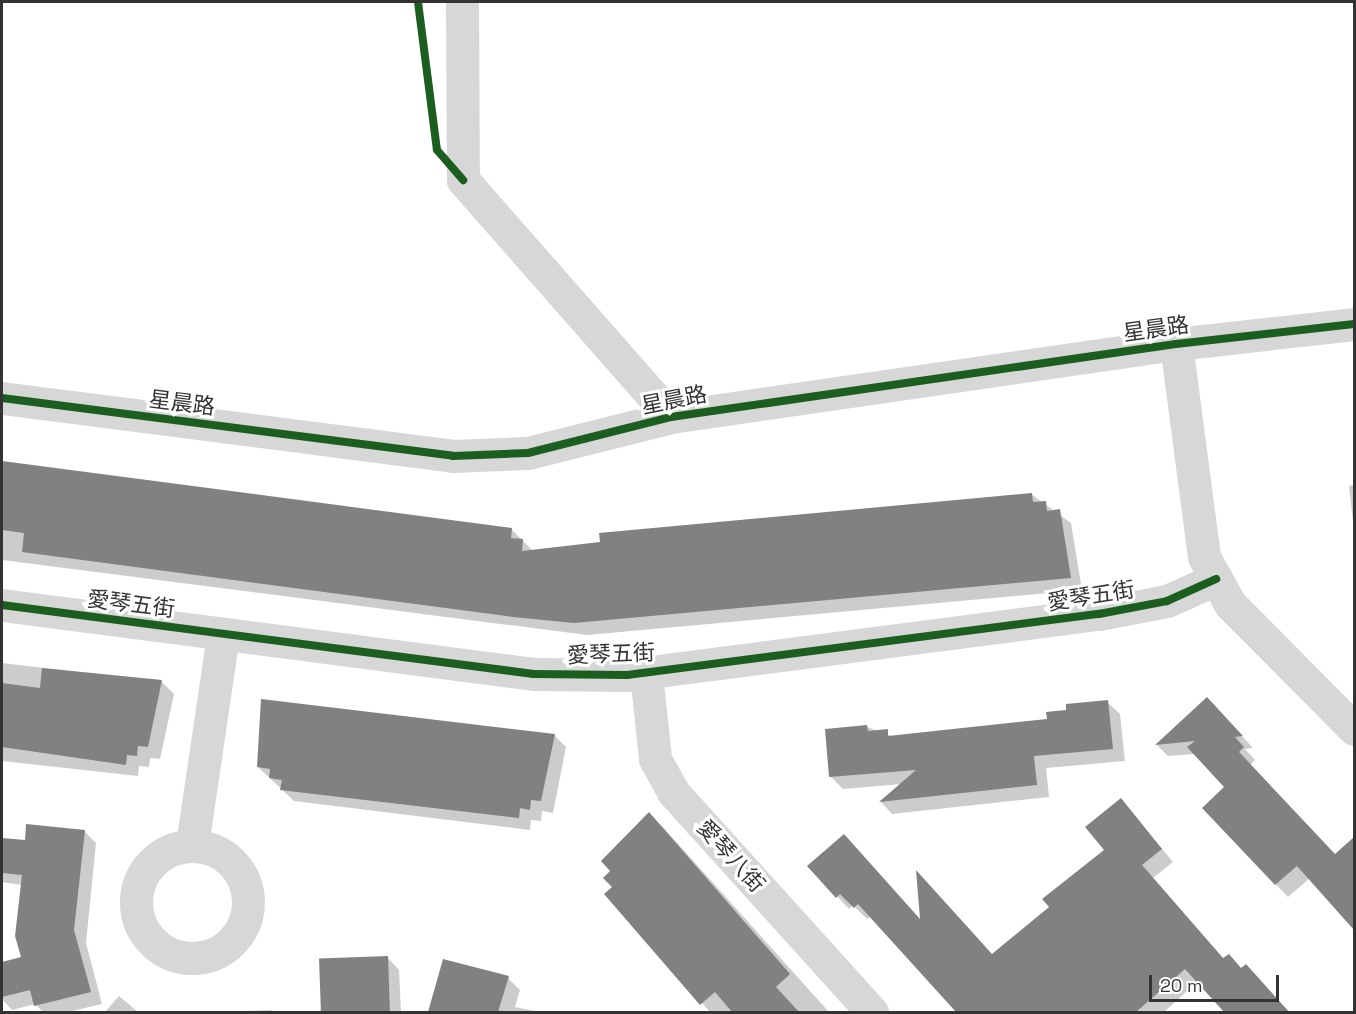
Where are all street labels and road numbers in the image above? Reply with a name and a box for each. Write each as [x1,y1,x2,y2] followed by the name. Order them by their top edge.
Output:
[1121,311,1191,347] street label: 星晨路
[639,381,709,419] street label: 星晨路
[148,386,216,420] street label: 星晨路
[1045,576,1137,616] street label: 愛琴五街
[86,586,176,622] street label: 愛琴五街
[567,639,655,669] street label: 愛琴五街
[692,814,770,898] street label: 愛琴八街

